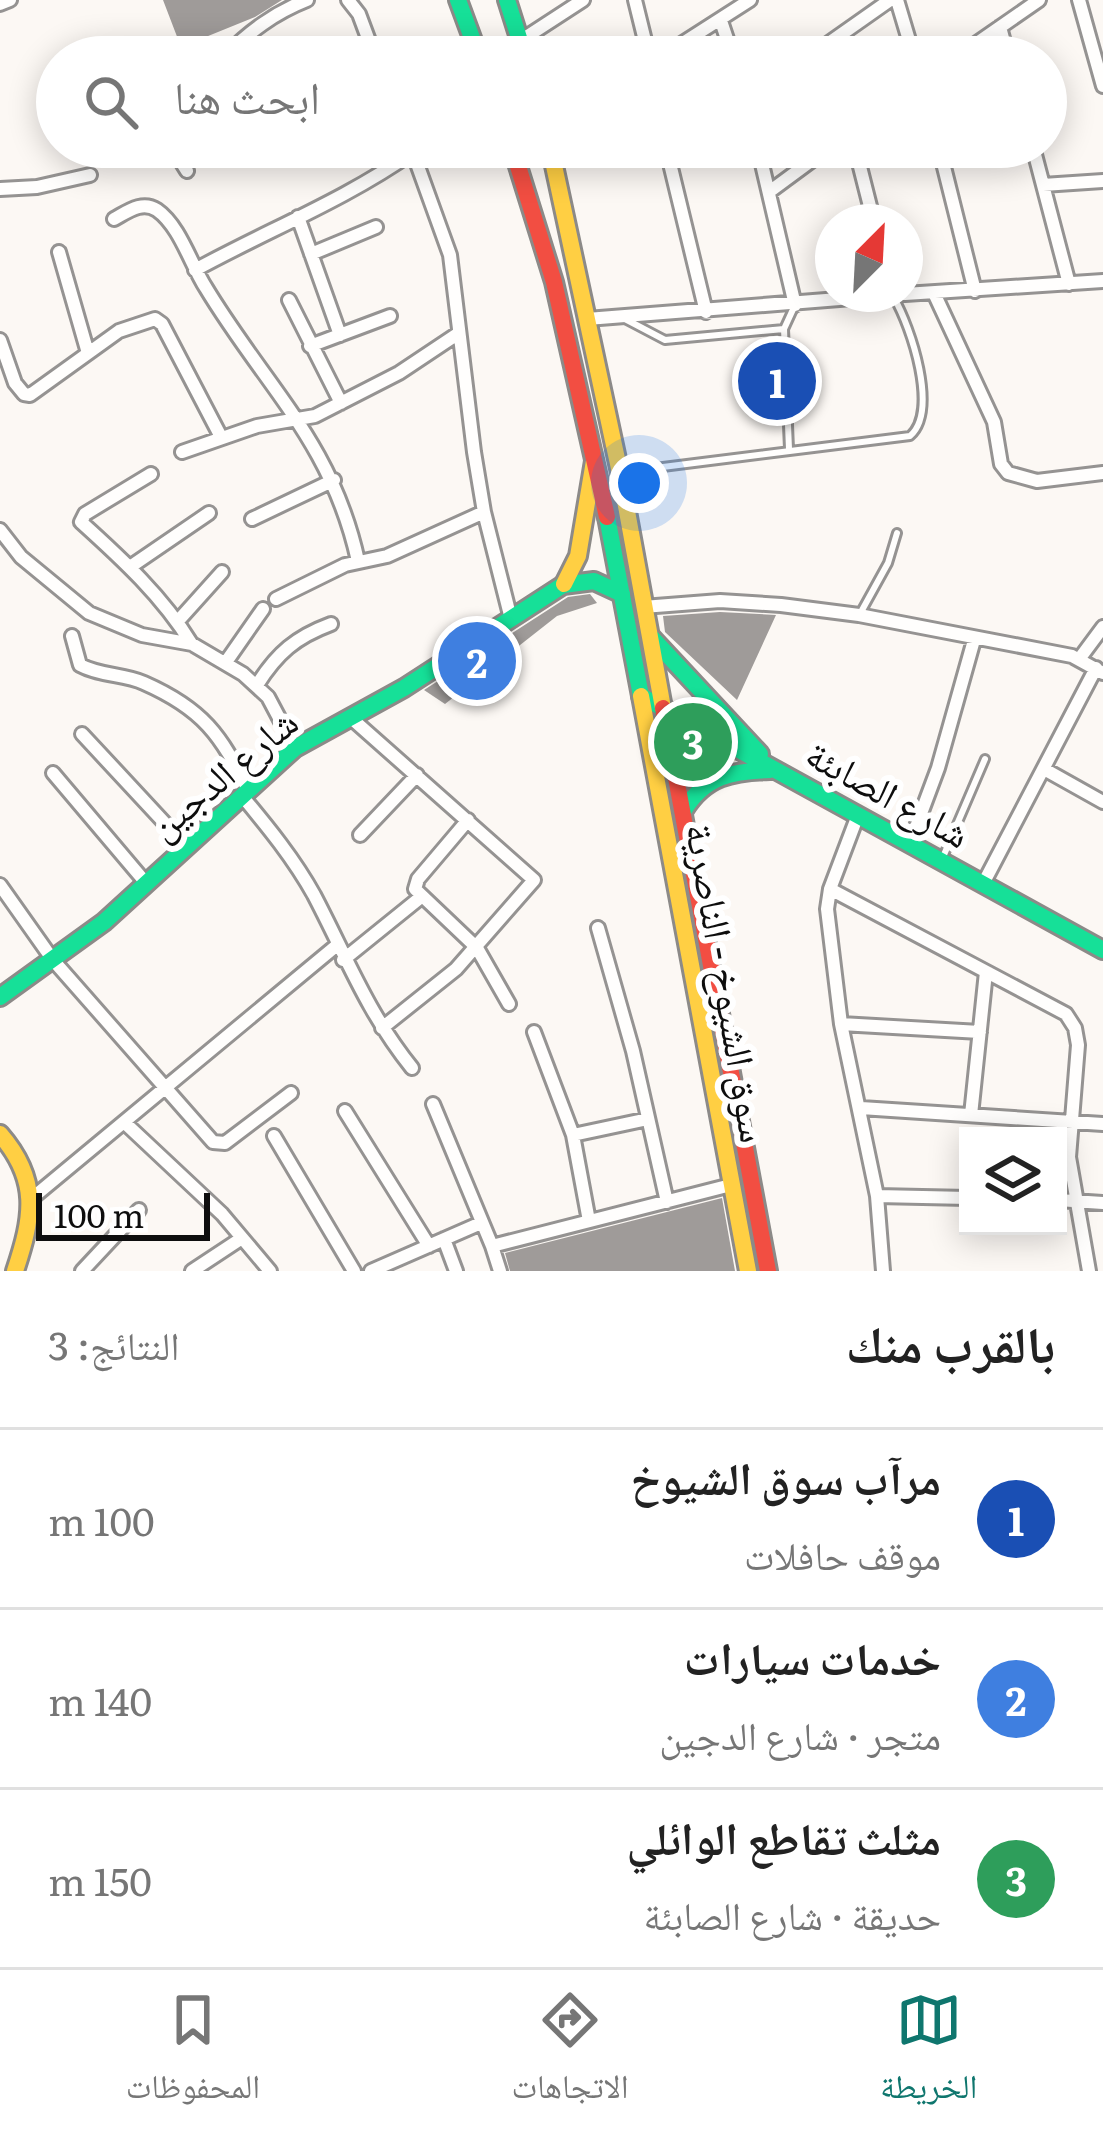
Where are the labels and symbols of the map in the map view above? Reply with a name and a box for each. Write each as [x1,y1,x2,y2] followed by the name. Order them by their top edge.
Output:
[815,204,923,312] north arrow
[738,336,816,426] pin: 1
[609,453,669,513] your location
[438,616,516,706] pin: 2
[134,692,309,852] street label: شارع الدجين
[654,697,732,787] pin: 3
[797,723,982,860] street label: شارع الصابئة
[673,818,787,1147] street label: سوق الشيوخ - الناصرية
[36,1187,210,1240] scale bar

